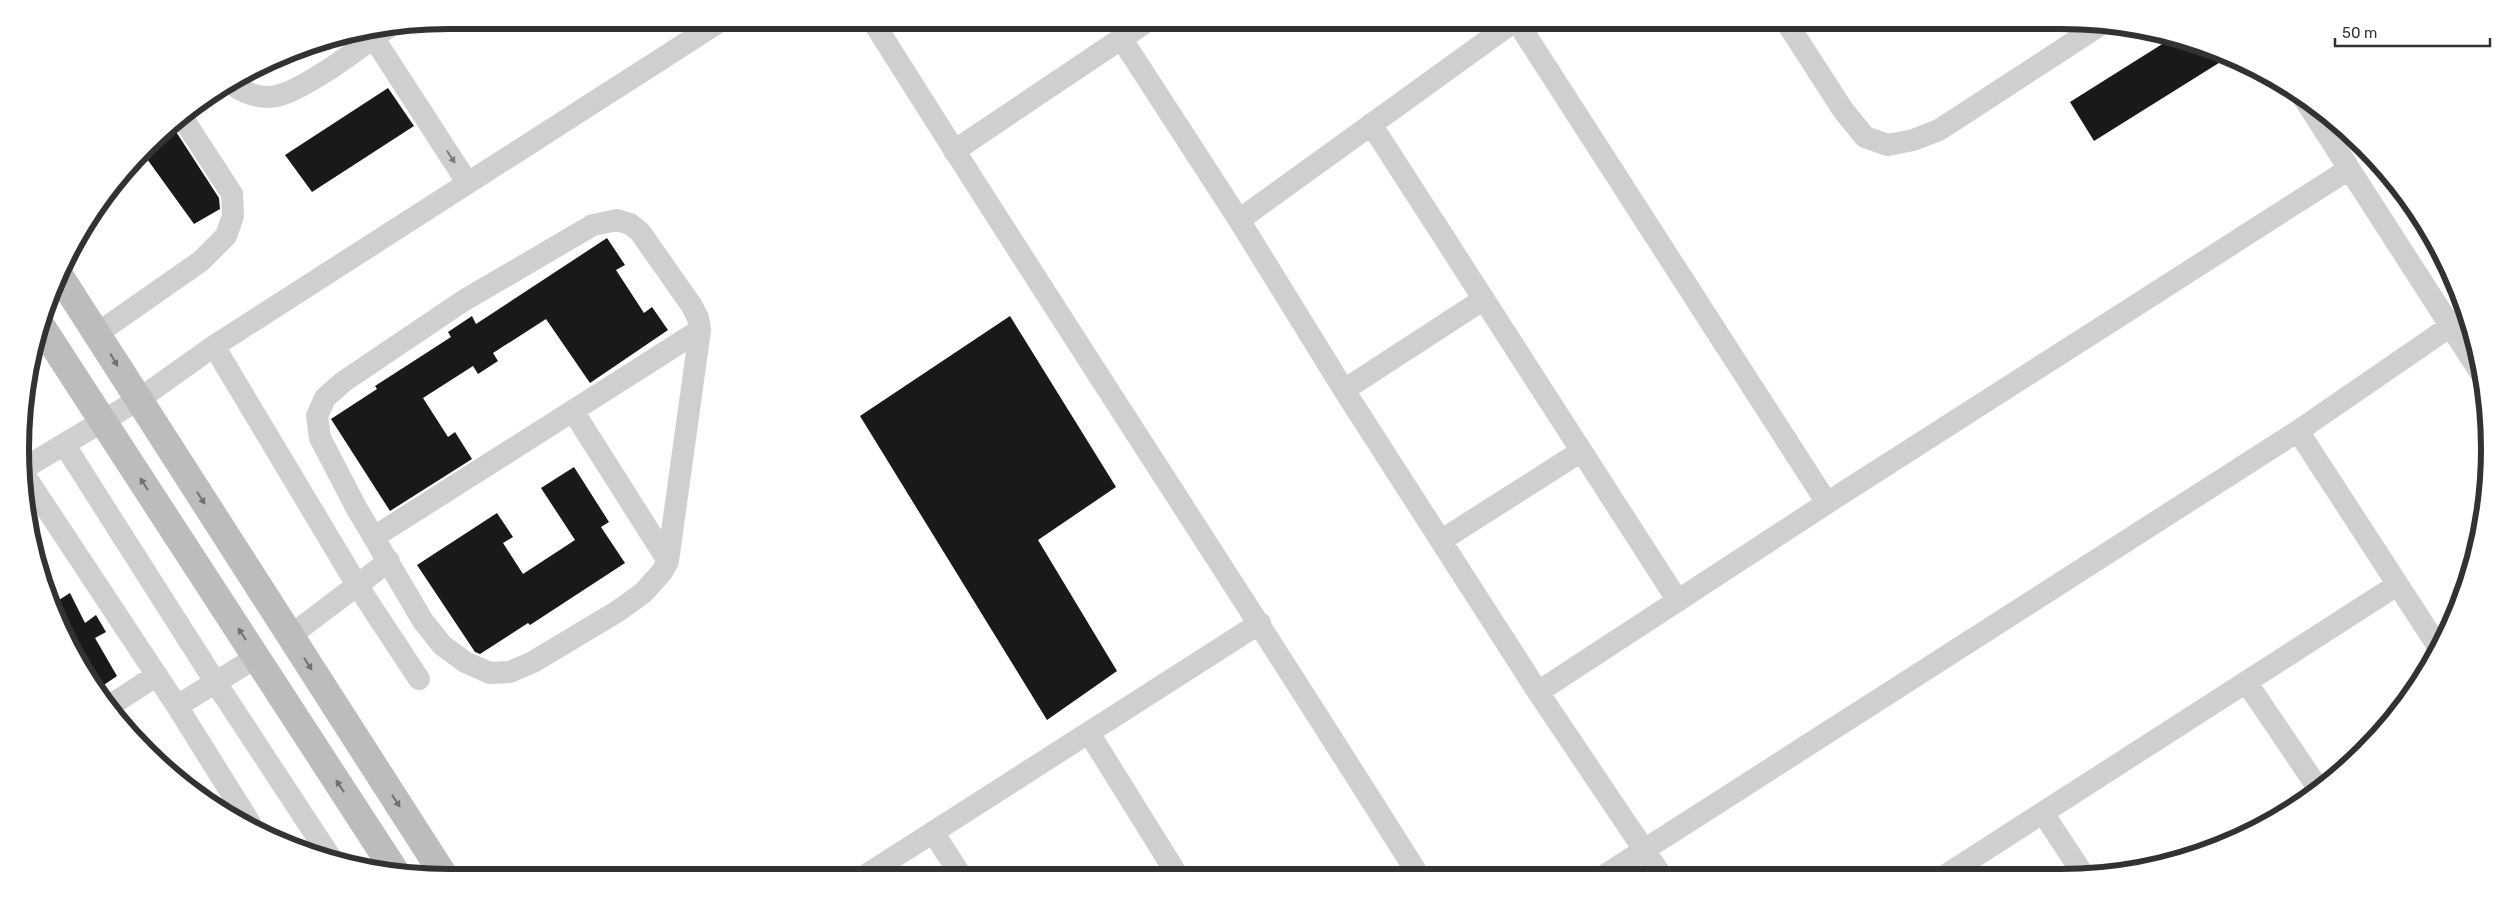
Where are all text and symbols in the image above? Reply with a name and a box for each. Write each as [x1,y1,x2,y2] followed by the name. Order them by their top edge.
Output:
[2335,15,2490,47] scale bar
[2342,24,2377,42] text: 50 m
[446,150,455,163] one-way arrow
[110,354,119,367] one-way arrow
[139,477,149,490] one-way arrow
[196,491,205,505] one-way arrow
[237,628,247,641] one-way arrow
[303,657,312,671] one-way arrow
[335,779,345,792] one-way arrow
[391,794,400,807] one-way arrow

